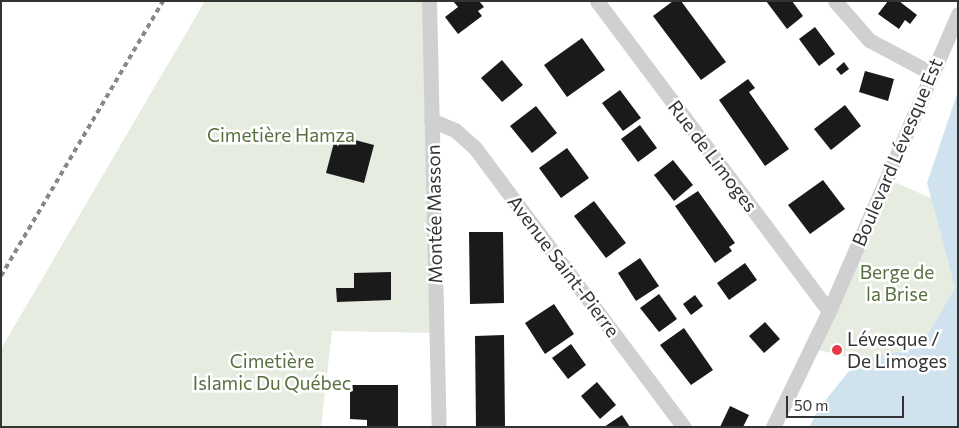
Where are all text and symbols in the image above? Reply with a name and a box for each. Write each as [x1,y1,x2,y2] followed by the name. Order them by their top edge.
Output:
[847,55,947,249] street label: Boulevard Lévesque Est
[664,96,762,216] street label: Rue de Limoges
[207,124,355,146] park label: Cimetière Hamza
[421,144,447,284] street label: Montée Masson
[503,191,625,341] street label: Avenue Saint-Pierre
[860,261,934,305] park label: Berge de la Brise
[847,328,947,372] place label: Lévesque / De Limoges
[831,344,843,356] marker: Lévesque / De Limoges
[193,350,351,394] park label: Cimetière Islamic Du Québec
[789,386,906,418] scale bar
[794,396,828,414] text: 50 m

